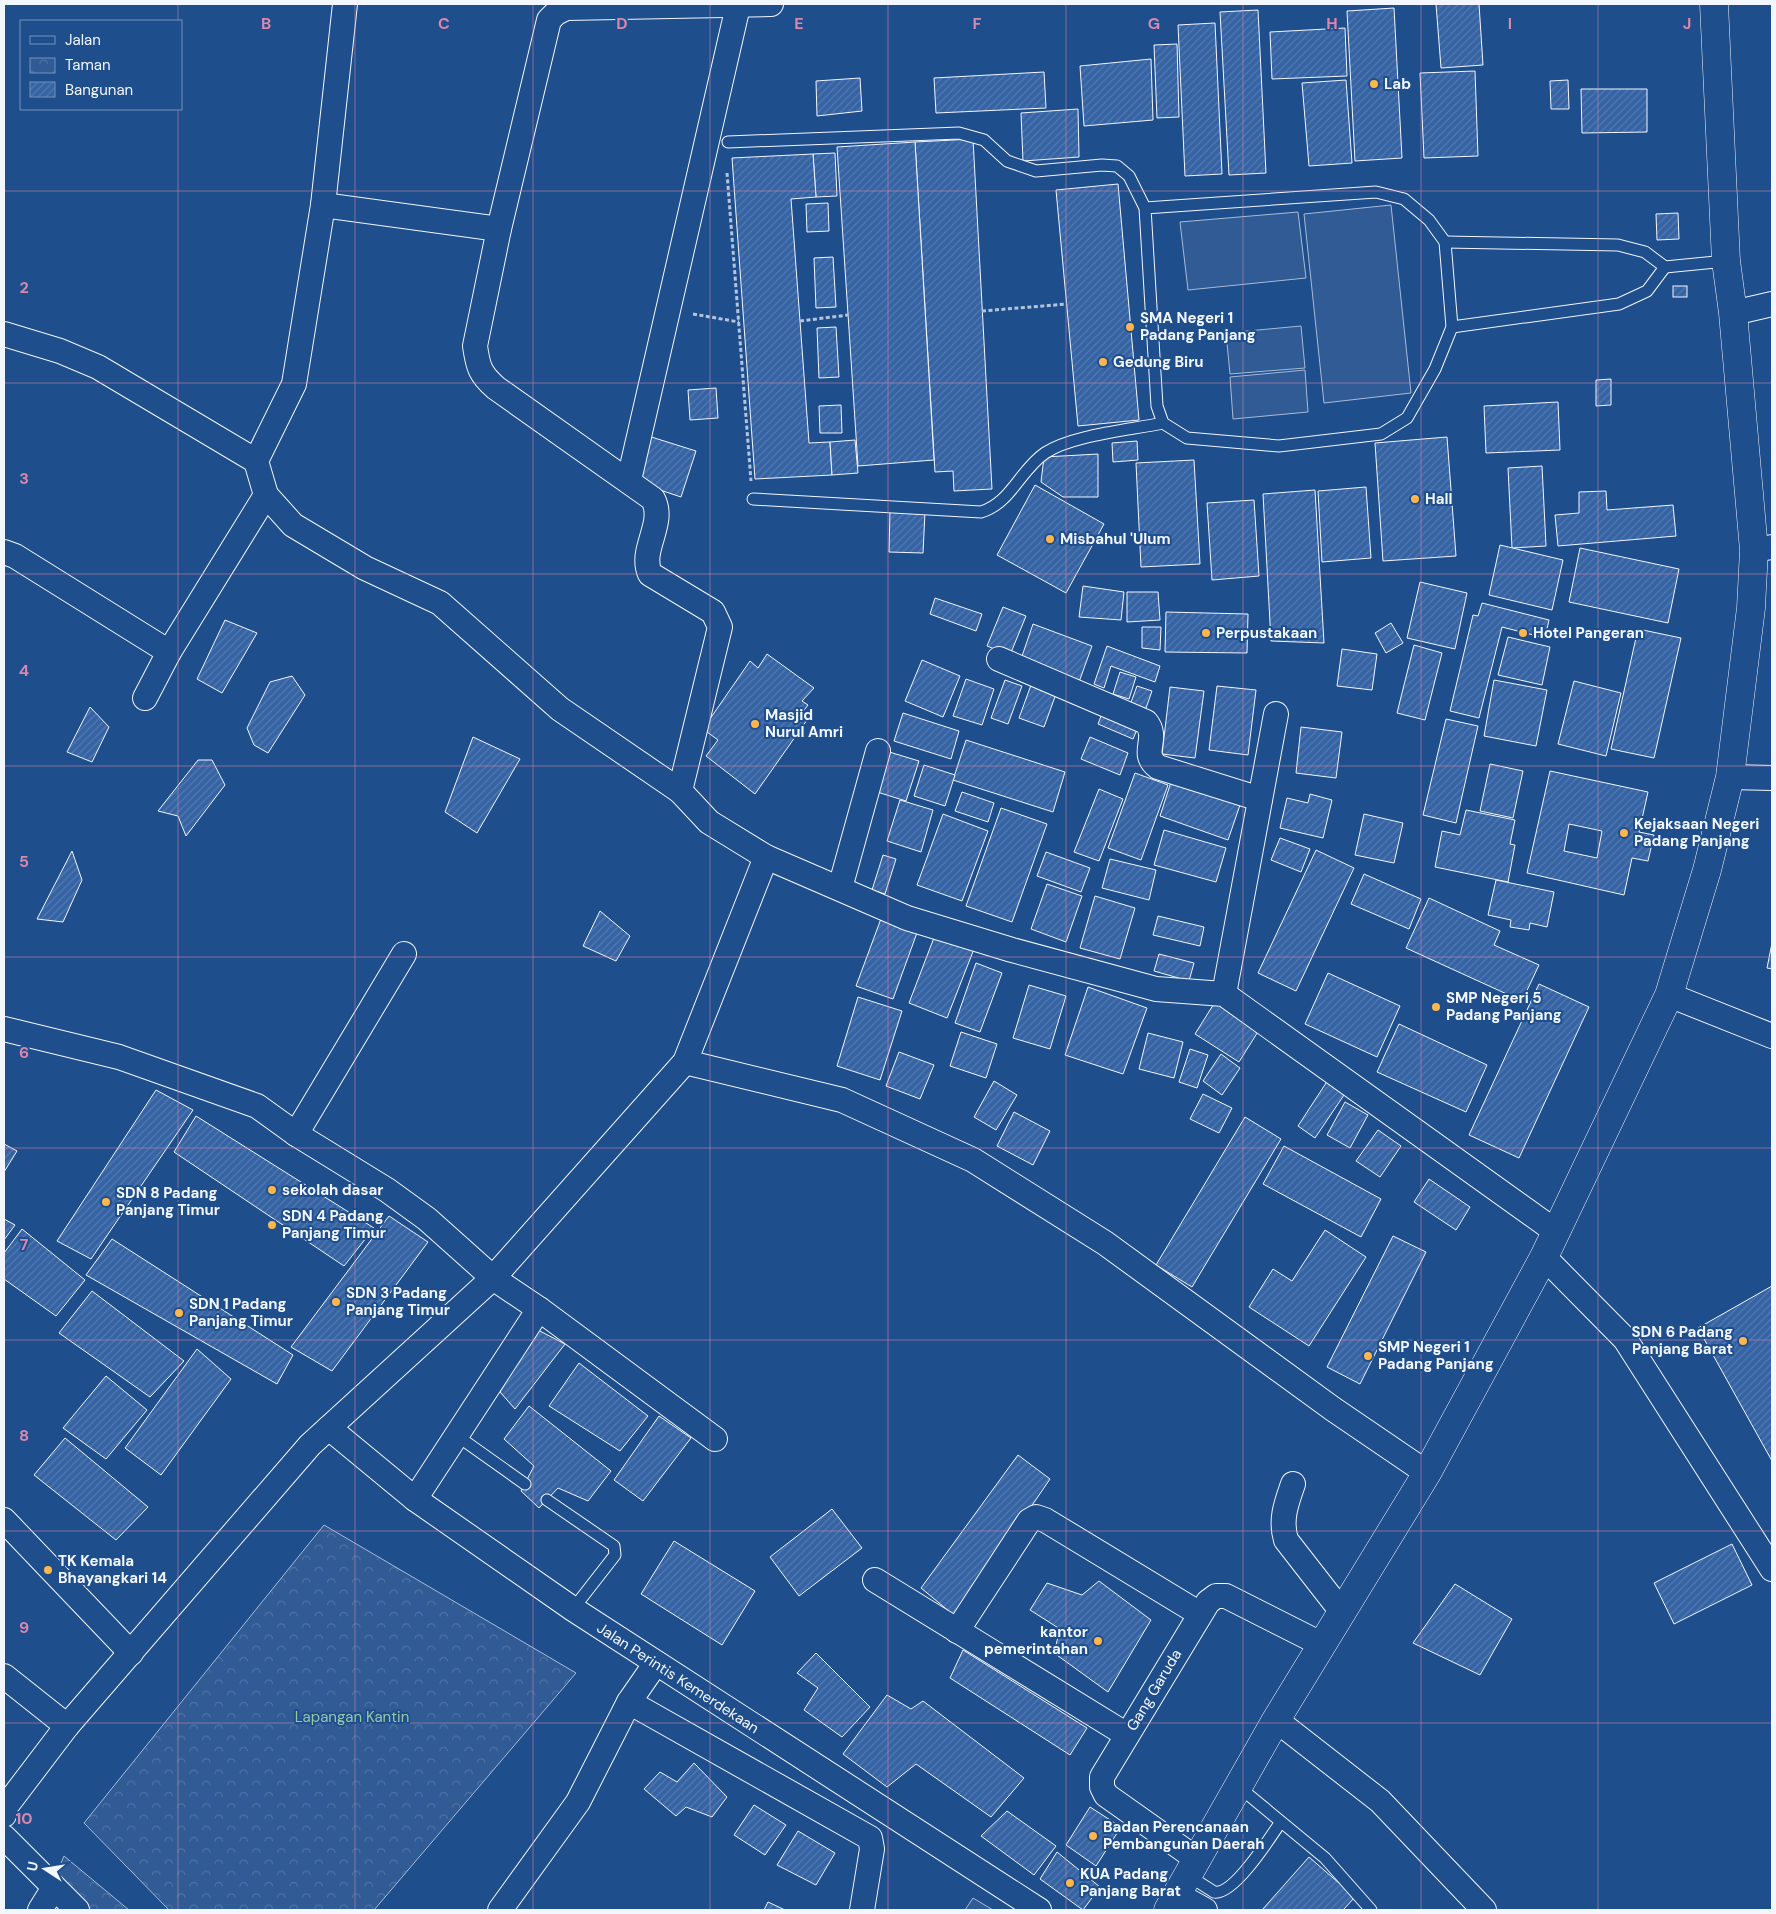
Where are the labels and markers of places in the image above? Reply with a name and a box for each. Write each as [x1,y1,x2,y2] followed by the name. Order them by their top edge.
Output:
[1384,74,1411,94] place label: Lab
[1368,78,1380,90] marker: Lab
[1140,308,1256,345] place label: SMA Negeri 1 Padang Panjang
[1124,321,1136,333] marker: SMA Negeri 1 Padang Panjang
[1113,352,1204,372] place label: Gedung Biru
[1097,356,1109,368] marker: Gedung Biru
[1425,489,1453,509] place label: Hall
[1409,493,1421,505] marker: Hall
[1060,529,1171,549] place label: Misbahul 'Ulum
[1044,533,1056,545] marker: Misbahul 'Ulum
[1216,623,1317,643] place label: Perpustakaan
[1533,623,1644,643] place label: Hotel Pangeran
[1200,627,1212,639] marker: Perpustakaan
[1517,627,1529,639] marker: Hotel Pangeran
[765,705,843,742] place label: Masjid Nurul Amri
[749,718,761,730] marker: Masjid Nurul Amri
[1634,814,1759,851] place label: Kejaksaan Negeri Padang Panjang
[1618,827,1630,839] marker: Kejaksaan Negeri Padang Panjang
[1446,988,1562,1025] place label: SMP Negeri 5 Padang Panjang
[1430,1001,1442,1013] marker: SMP Negeri 5 Padang Panjang
[282,1180,383,1200] place label: sekolah dasar
[116,1183,220,1220] place label: SDN 8 Padang Panjang Timur
[266,1184,278,1196] marker: sekolah dasar
[100,1196,112,1208] marker: SDN 8 Padang Panjang Timur
[282,1206,386,1243] place label: SDN 4 Padang Panjang Timur
[266,1219,278,1231] marker: SDN 4 Padang Panjang Timur
[346,1283,450,1320] place label: SDN 3 Padang Panjang Timur
[189,1294,293,1331] place label: SDN 1 Padang Panjang Timur
[330,1296,342,1308] marker: SDN 3 Padang Panjang Timur
[173,1307,185,1319] marker: SDN 1 Padang Panjang Timur
[1632,1322,1733,1359] place label: SDN 6 Padang Panjang Barat
[1737,1335,1749,1347] marker: SDN 6 Padang Panjang Barat
[1378,1337,1494,1374] place label: SMP Negeri 1 Padang Panjang
[1362,1350,1374,1362] marker: SMP Negeri 1 Padang Panjang
[58,1551,167,1588] place label: TK Kemala Bhayangkari 14
[42,1564,54,1576] marker: TK Kemala Bhayangkari 14
[984,1622,1088,1659] place label: kantor pemerintahan
[1092,1635,1104,1647] marker: kantor pemerintahan
[1103,1817,1264,1854] place label: Badan Perencanaan Pembangunan Daerah
[1087,1830,1099,1842] marker: Badan Perencanaan Pembangunan Daerah
[1080,1864,1181,1901] place label: KUA Padang Panjang Barat
[1064,1877,1076,1889] marker: KUA Padang Panjang Barat

